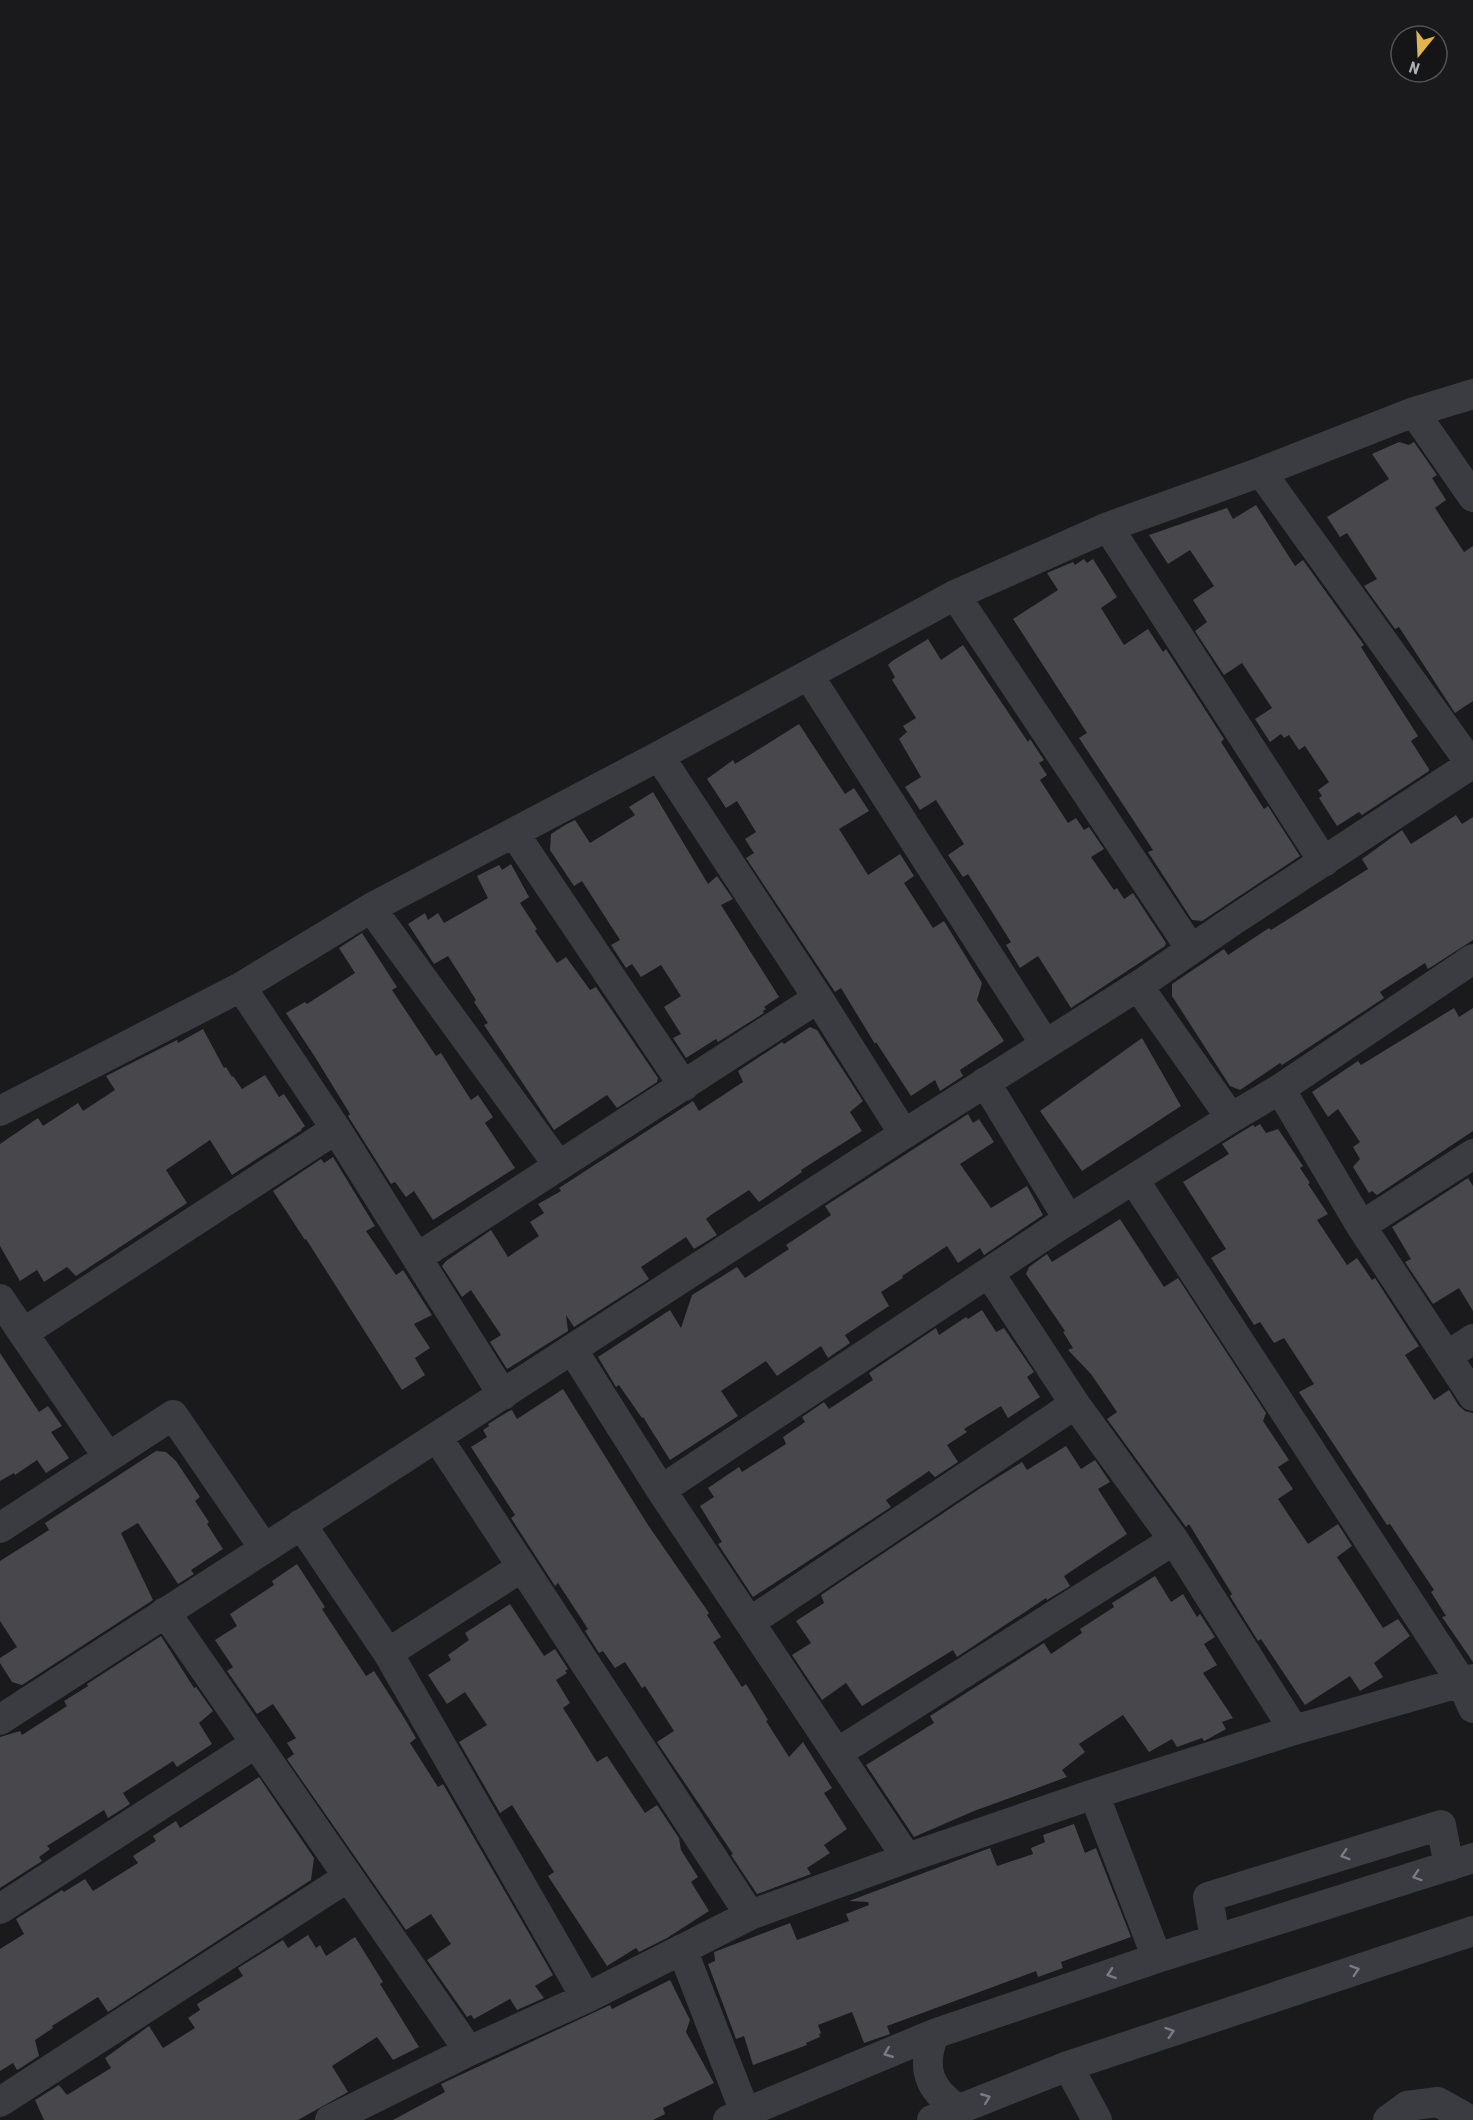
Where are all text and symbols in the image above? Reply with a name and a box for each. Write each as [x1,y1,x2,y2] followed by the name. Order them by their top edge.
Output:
[1389,24,1449,84] north arrow
[1407,57,1422,78] text: N
[1340,1848,1351,1860] one-way arrow
[1412,1869,1423,1882] one-way arrow
[1349,1965,1360,1978] one-way arrow
[1106,1966,1117,1979] one-way arrow
[1164,2027,1175,2039] one-way arrow
[883,2046,894,2058] one-way arrow
[980,2093,991,2105] one-way arrow

